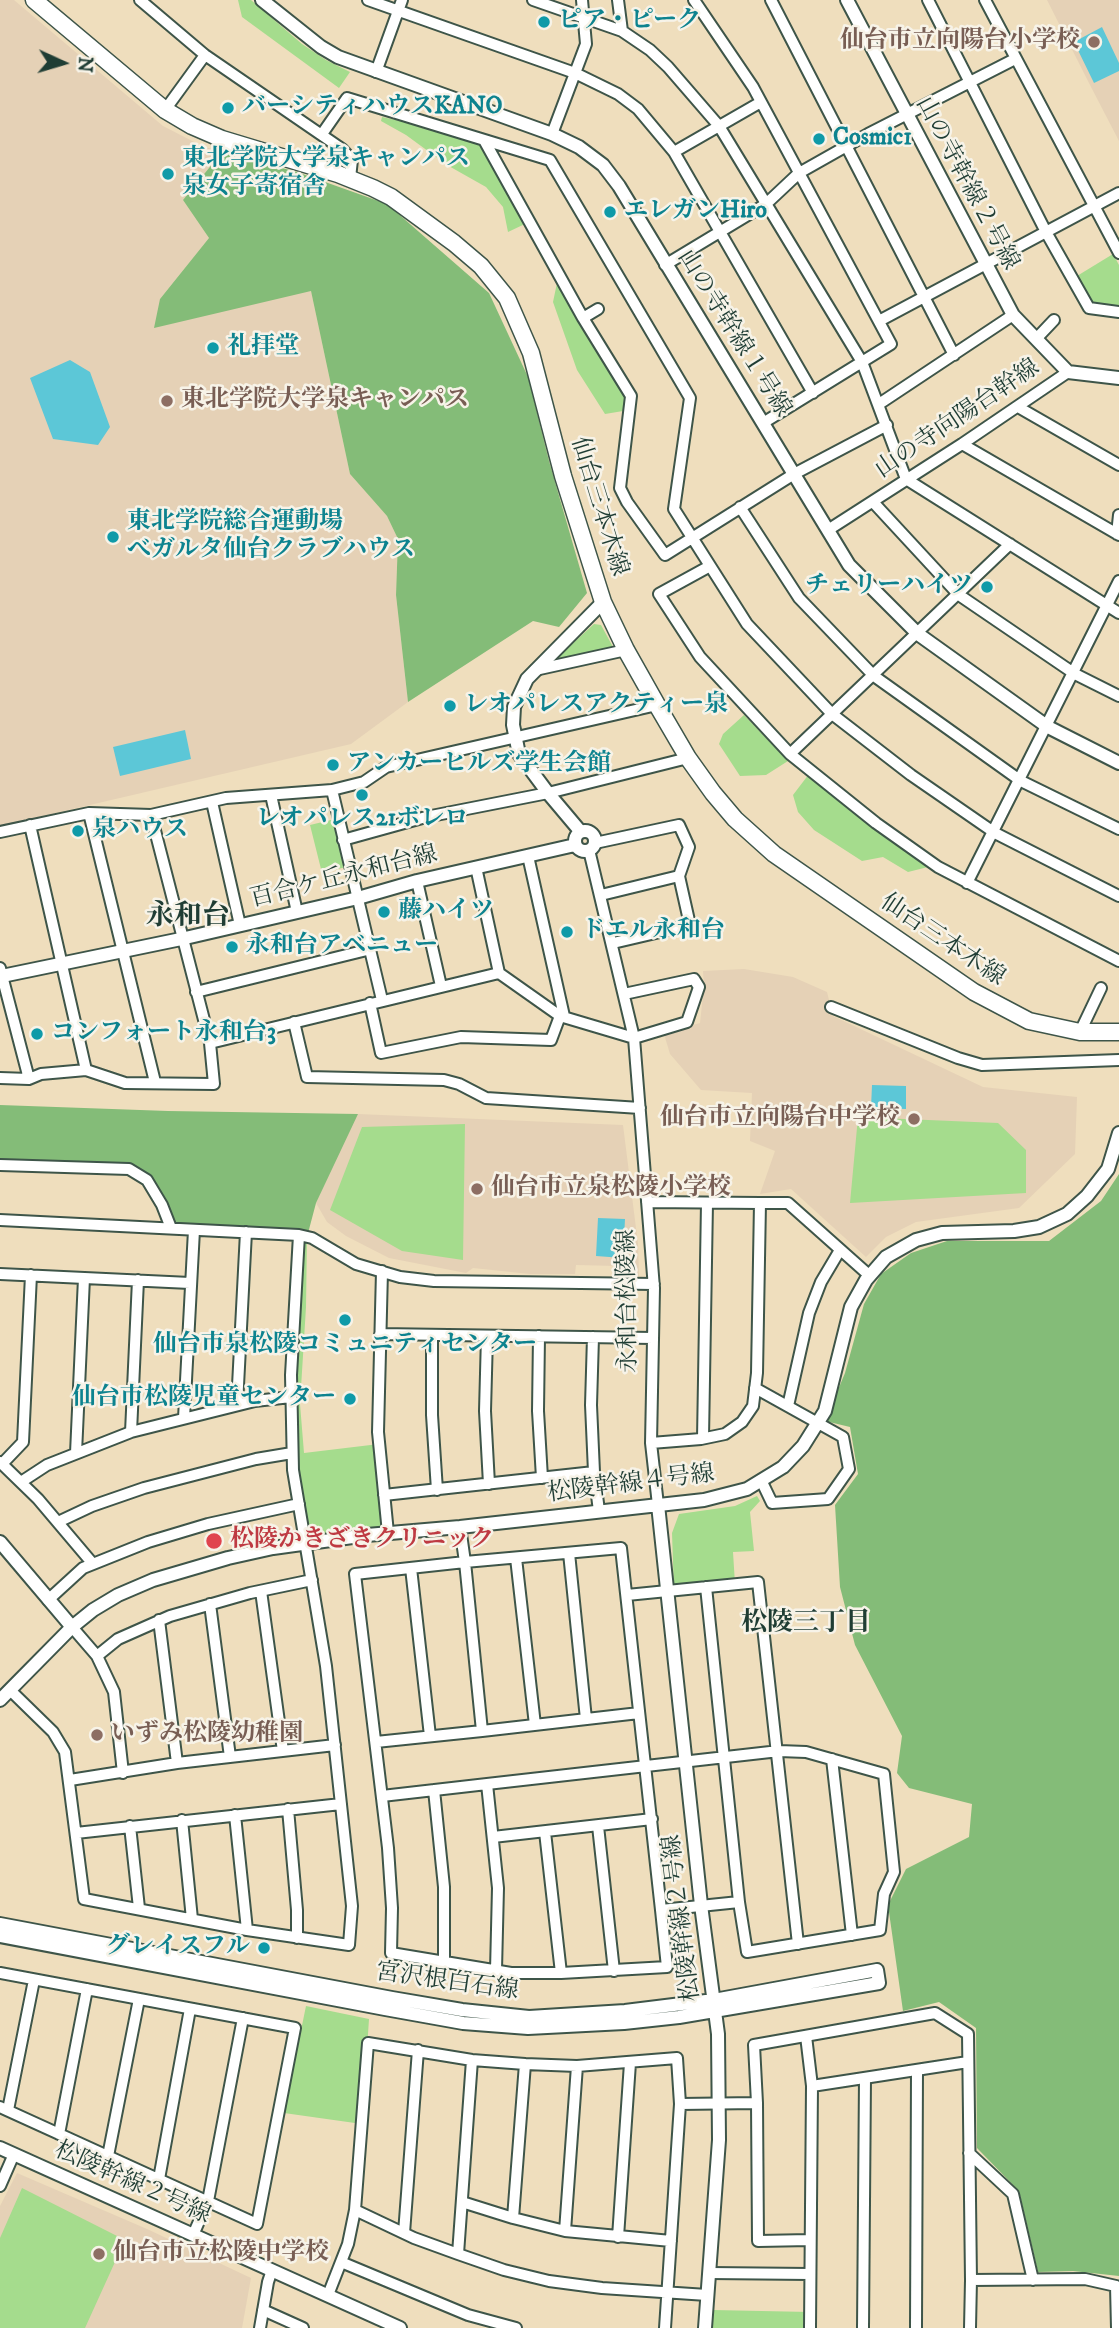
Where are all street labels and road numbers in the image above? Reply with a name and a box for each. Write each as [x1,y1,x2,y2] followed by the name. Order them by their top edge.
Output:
[908,92,1024,276] street label: 山の寺幹線２号線
[670,245,796,423] street label: 山の寺幹線１号線
[870,354,1046,486] street label: 山の寺向陽台幹線
[563,434,633,580] street label: 仙台三本木線
[247,841,441,915] street label: 百合ケ丘永和台線
[874,889,1010,993] street label: 仙台三本木線
[613,1229,645,1373] street label: 永和台松陵線
[546,1460,716,1510] street label: 松陵幹線４号線
[658,1833,708,2003] street label: 松陵幹線２号線
[374,1959,520,2007] street label: 宮沢根白石線
[49,2137,215,2231] street label: 松陵幹線２号線

